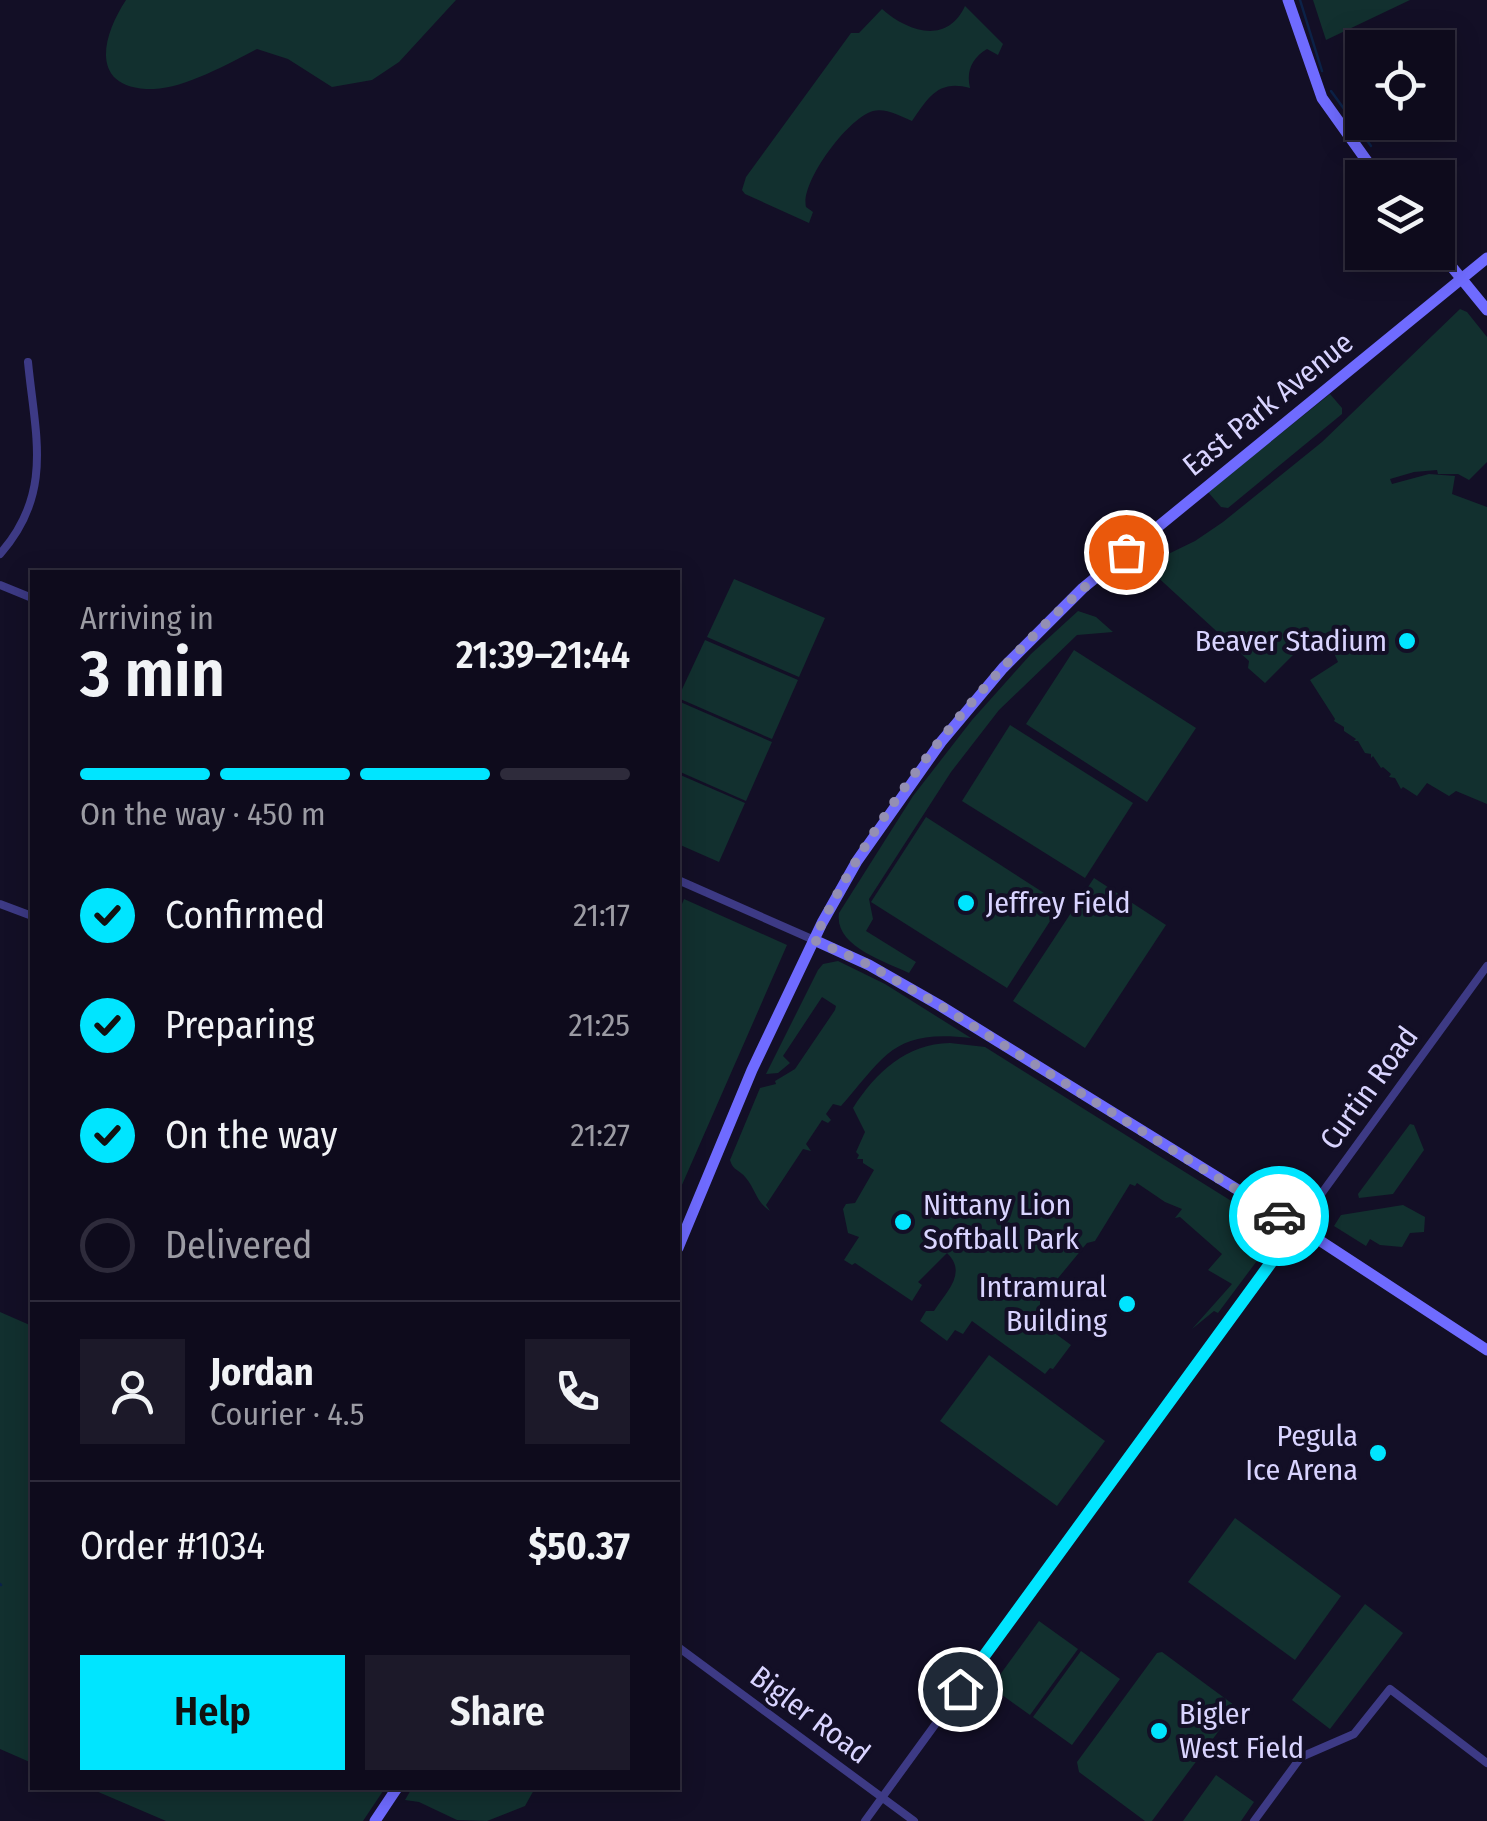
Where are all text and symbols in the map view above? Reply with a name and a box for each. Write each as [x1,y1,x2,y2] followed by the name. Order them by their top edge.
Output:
[1345,30,1455,270] map controls
[1345,30,1455,140] button: locate
[1345,160,1455,270] button: layers
[1176,324,1360,484] street label: East Park Avenue
[1084,510,1169,595] pin
[1099,525,1154,580] icon: bag
[80,599,214,637] text: Arriving in
[1195,623,1387,659] place label: Beaver Stadium
[1396,630,1418,652] marker: Beaver Stadium
[456,632,630,678] text: 21:39–21:44
[80,635,225,713] text: 3 min
[80,795,326,833] text: On the way · 450 m
[986,885,1131,921] place label: Jeffrey Field
[80,888,135,943] icon: check
[165,892,325,938] text: Confirmed
[955,892,977,914] marker: Jeffrey Field
[573,896,630,934] text: 21:17
[80,998,135,1053] icon: check
[165,1002,314,1048] text: Preparing
[569,1006,630,1044] text: 21:25
[1312,1019,1426,1157] street label: Curtin Road
[80,1108,135,1163] icon: check
[165,1112,337,1158] text: On the way
[570,1116,630,1154] text: 21:27
[1229,1166,1329,1266] courier
[923,1187,1079,1257] place label: Nittany Lion Softball Park
[1252,1189,1307,1244] icon: car
[892,1211,914,1233] marker: Nittany Lion Softball Park
[165,1222,312,1268] text: Delivered
[979,1269,1108,1339] place label: Intramural Building
[1116,1293,1138,1315] marker: Intramural Building
[80,1339,185,1444] button: person
[525,1339,630,1444] button: phone
[210,1349,314,1395] text: Jordan
[210,1395,365,1433] text: Courier · 4.5
[1245,1418,1358,1488] place label: Pegula Ice Arena
[1367,1442,1389,1464] marker: Pegula Ice Arena
[80,1523,265,1569] text: Order #1034
[528,1523,630,1569] text: $50.37
[918,1647,1003,1732] pin
[80,1655,345,1770] button: Help
[365,1655,630,1770] button: Share
[743,1658,877,1772] street label: Bigler Road
[933,1662,988,1717] icon: home
[1179,1696,1304,1766] place label: Bigler West Field
[1148,1720,1170,1742] marker: Bigler West Field

